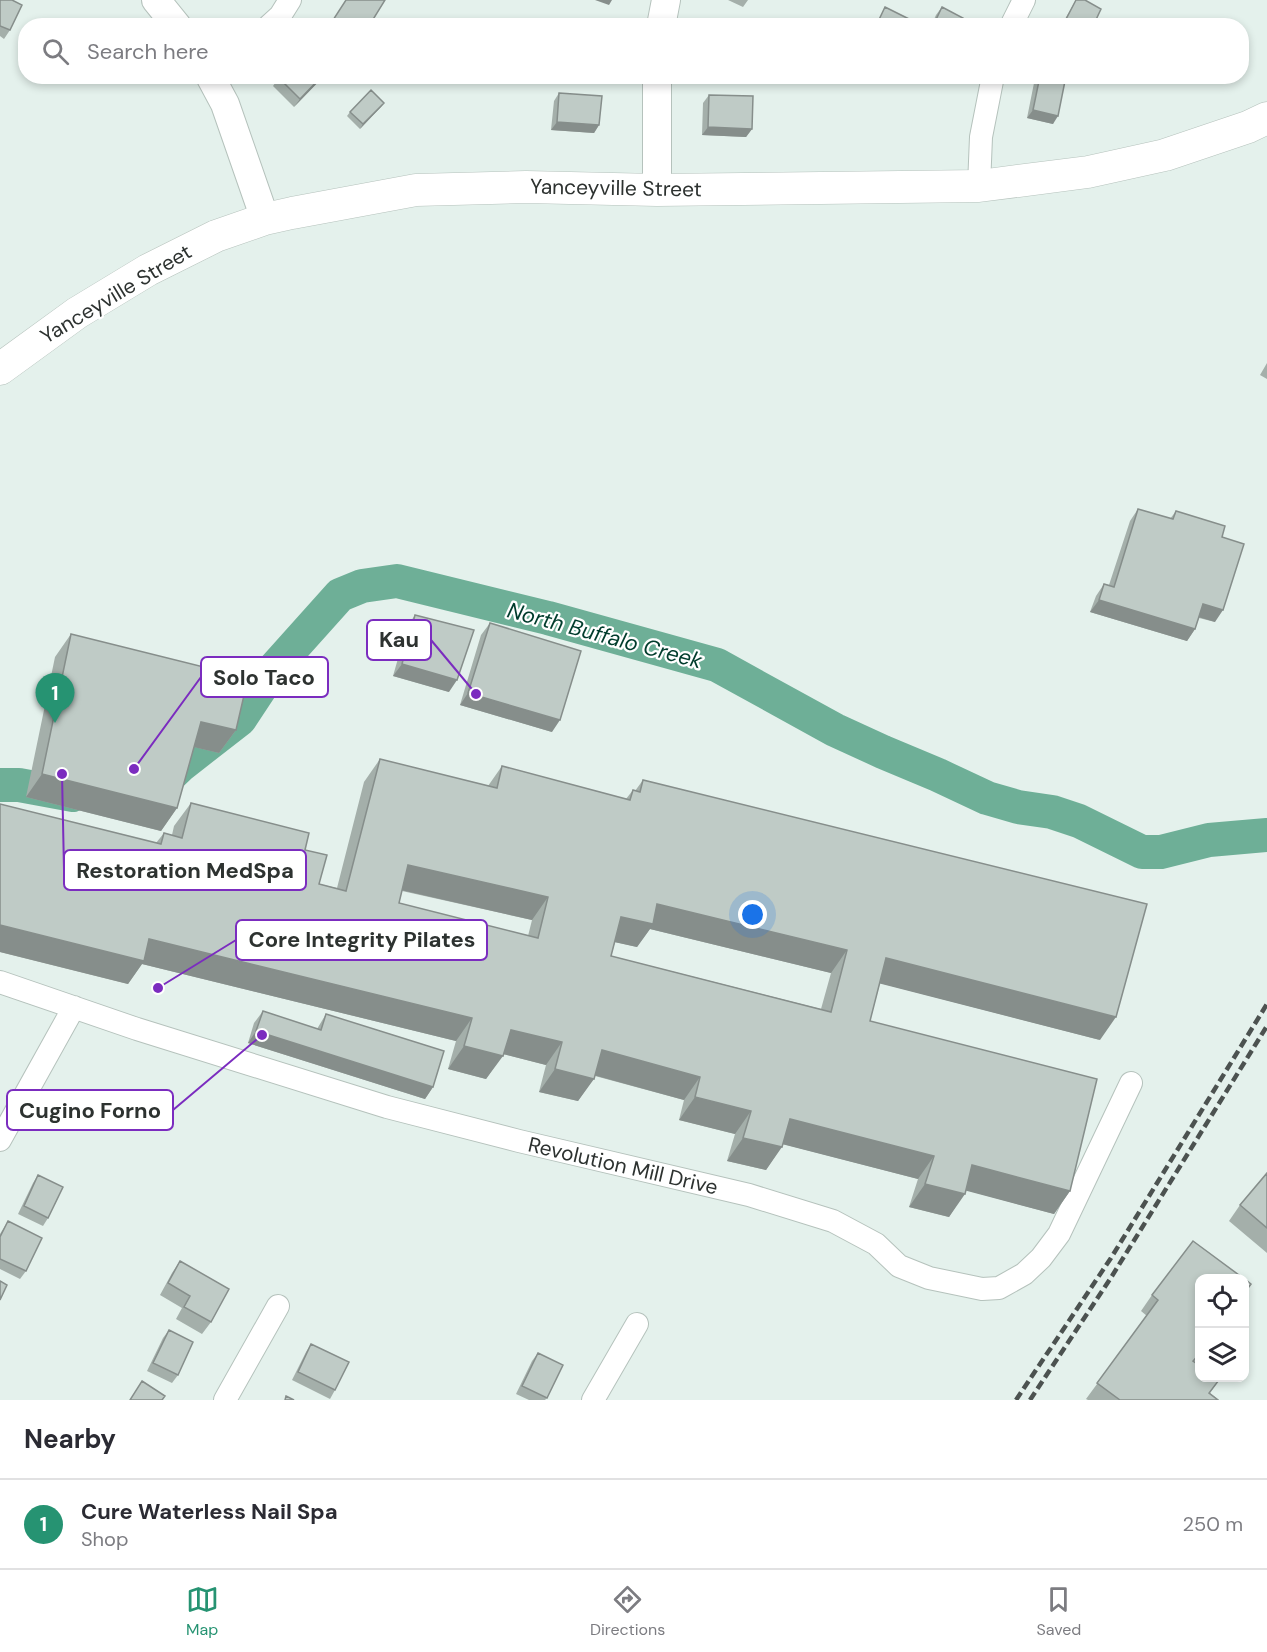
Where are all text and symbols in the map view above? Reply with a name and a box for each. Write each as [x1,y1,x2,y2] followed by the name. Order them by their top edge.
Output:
[18,18,1249,84] search box
[39,35,72,68] icon: search
[87,37,208,66] text: Search here
[530,173,702,203] street label: Yanceyville Street
[35,238,197,350] street label: Yanceyville Street
[504,595,706,676] water label: North Buffalo Creek
[367,620,431,660] callout: Kau
[379,625,419,654] text: Kau
[201,657,328,697] callout: Solo Taco
[213,663,315,692] text: Solo Taco
[36,674,74,723] pin: 1
[64,850,306,890] callout: Restoration MedSpa
[76,856,294,885] text: Restoration MedSpa
[738,900,767,929] your location
[236,920,487,960] callout: Core Integrity Pilates
[248,925,476,954] text: Core Integrity Pilates
[7,1090,173,1130] callout: Cugino Forno
[19,1096,161,1125] text: Cugino Forno
[525,1131,721,1201] street label: Revolution Mill Drive
[1195,1274,1249,1382] map controls
[1195,1274,1249,1328] button: locate
[1195,1328,1249,1382] button: layers
[24,1422,116,1456] text: Nearby
[81,1497,338,1526] text: Cure Waterless Nail Spa
[40,1511,47,1537] text: 1
[1182,1511,1243,1537] text: 250 m
[81,1526,128,1552] text: Shop
[186,1583,219,1640] tab: Map
[590,1583,665,1640] tab: Directions
[1037,1583,1081,1640] tab: Saved

